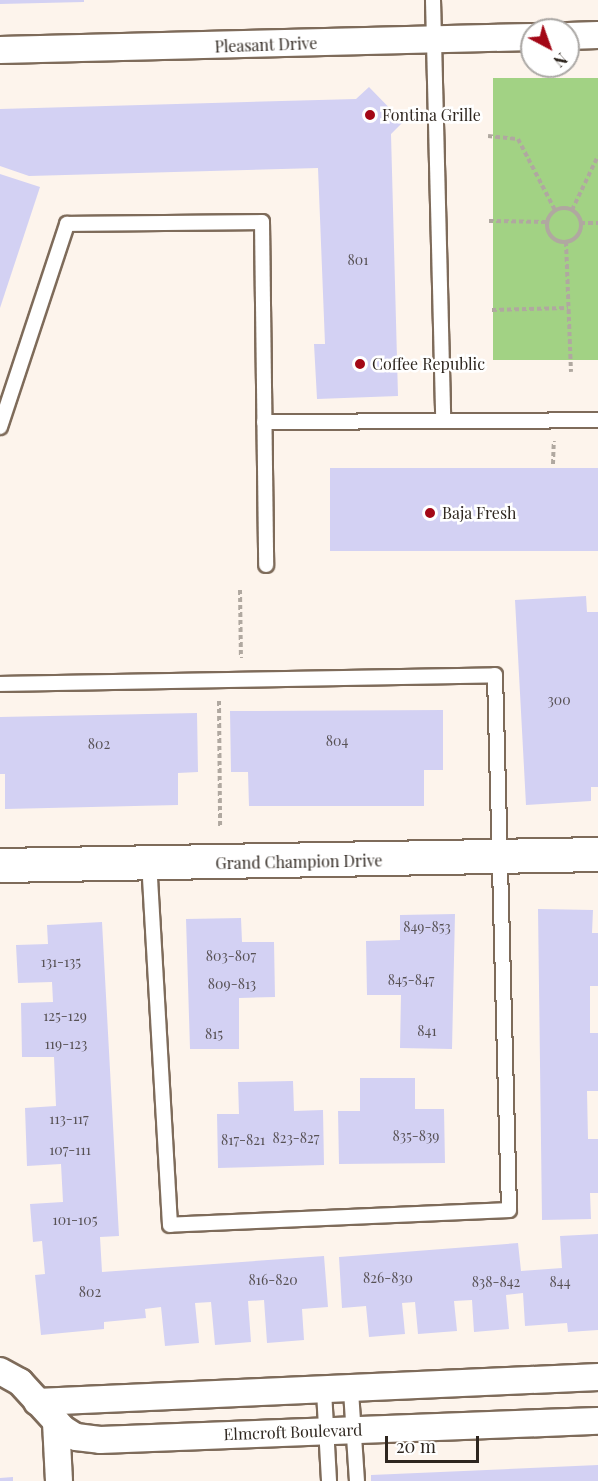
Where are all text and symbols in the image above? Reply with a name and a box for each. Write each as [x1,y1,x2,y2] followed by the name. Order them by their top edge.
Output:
[520,18,580,78] north arrow
[214,34,318,56] street label: Pleasant Drive
[550,49,572,72] text: N
[382,105,481,125] place label: Fontina Grille
[363,108,377,122] marker: Fontina Grille
[348,252,368,268] house number: 801
[372,354,485,374] place label: Coffee Republic
[353,357,367,371] marker: Coffee Republic
[442,503,517,523] place label: Baja Fresh
[423,506,437,520] marker: Baja Fresh
[547,692,571,708] house number: 300
[326,733,348,749] house number: 804
[88,736,110,752] house number: 802
[215,851,383,873] street label: Grand Champion Drive
[403,919,451,935] house number: 849-853
[206,948,256,964] house number: 803-807
[41,954,81,970] house number: 131-135
[388,972,434,988] house number: 845-847
[208,976,256,992] house number: 809-813
[43,1008,87,1024] house number: 125-129
[417,1023,437,1039] house number: 841
[205,1026,223,1042] house number: 815
[45,1036,87,1052] house number: 119-123
[49,1111,89,1127] house number: 113-117
[393,1128,439,1144] house number: 835-839
[273,1130,319,1146] house number: 823-827
[221,1132,265,1148] house number: 817-821
[49,1142,91,1158] house number: 107-111
[53,1212,97,1228] house number: 101-105
[363,1270,413,1286] house number: 826-830
[248,1272,298,1288] house number: 816-820
[472,1274,520,1290] house number: 838-842
[549,1274,571,1290] house number: 844
[79,1284,101,1300] house number: 802
[223,1420,363,1444] street label: Elmcroft Boulevard
[388,1424,482,1462] scale bar
[396,1434,436,1458] text: 20 m

